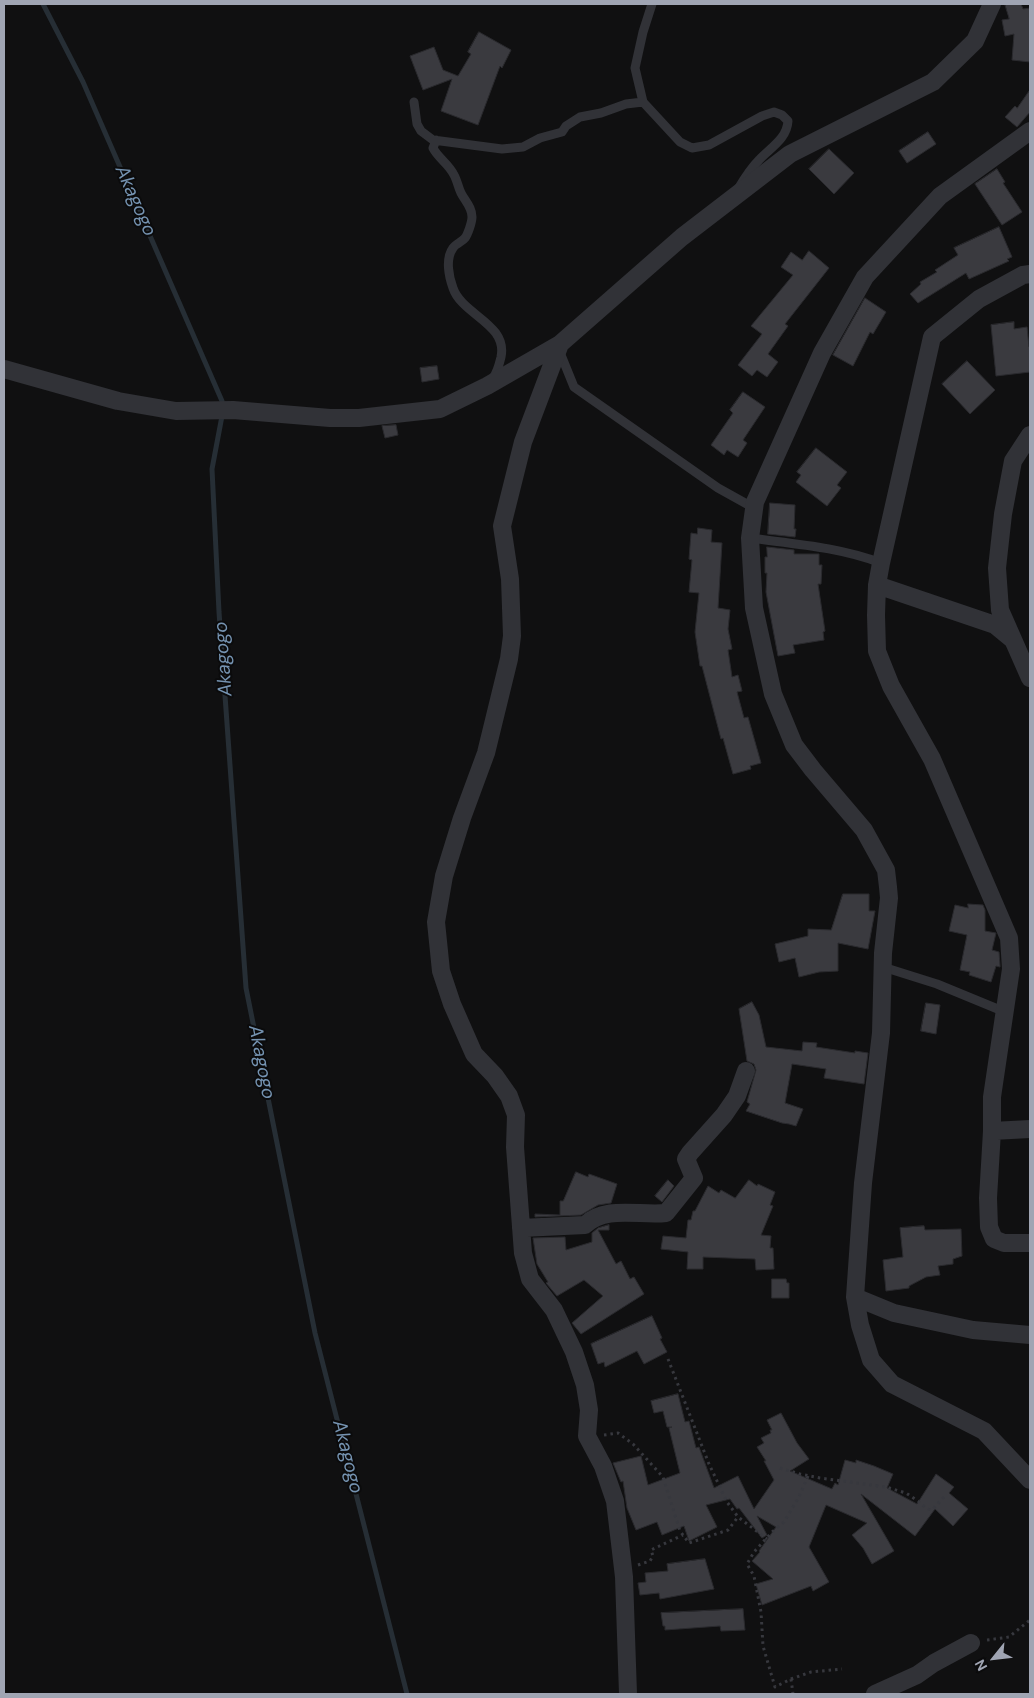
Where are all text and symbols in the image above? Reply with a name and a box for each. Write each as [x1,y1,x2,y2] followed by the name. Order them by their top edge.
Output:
[109,162,161,240] water label: Akagogo
[210,621,238,697] water label: Akagogo
[243,1023,279,1101] water label: Akagogo
[327,1418,367,1496] water label: Akagogo
[969,1633,1019,1683] north arrow
[971,1656,991,1674] text: N

